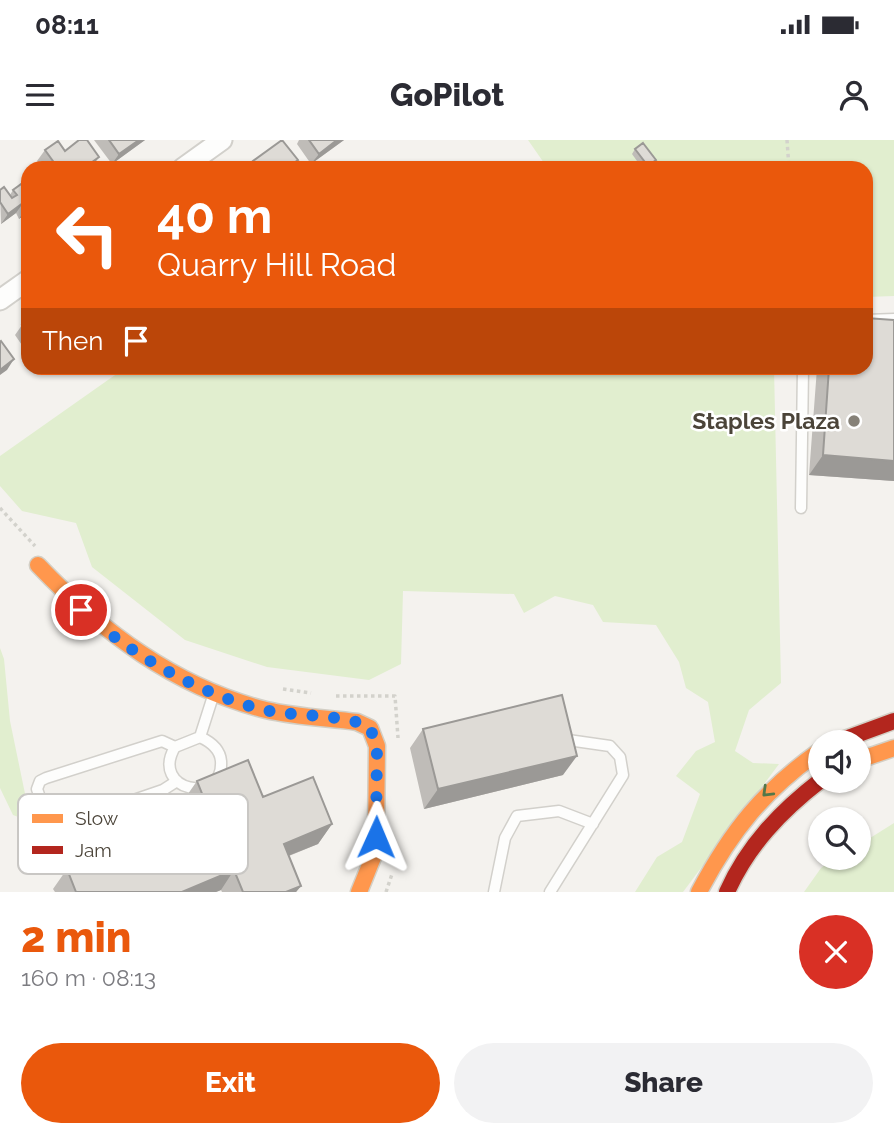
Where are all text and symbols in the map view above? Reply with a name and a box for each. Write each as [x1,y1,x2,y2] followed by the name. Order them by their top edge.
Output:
[35,10,99,40] text: 08:11
[21,76,59,114] icon: menu
[390,76,504,113] text: GoPilot
[835,76,873,114] icon: person
[157,187,272,244] text: 40 m
[42,189,133,280] icon: left
[157,246,396,283] text: Quarry Hill Road
[117,322,155,360] icon: arrive
[42,326,103,356] text: Then
[692,407,840,434] place label: Staples Plaza
[846,413,862,429] marker: Staples Plaza
[51,580,111,640] pin
[62,591,100,629] icon: arrive
[808,730,871,870] map controls
[808,730,871,793] button: sound
[762,783,775,796] one-way arrow
[18,794,248,874] legend
[339,800,413,874] position arrow
[75,807,119,829] text: Slow
[808,807,871,870] button: search
[75,839,112,861] text: Jam
[21,913,131,962] text: 2 min
[799,915,873,989] button: close
[21,964,156,991] text: 160 m · 08:13
[21,1043,440,1123] button: Exit
[454,1043,873,1123] button: Share

